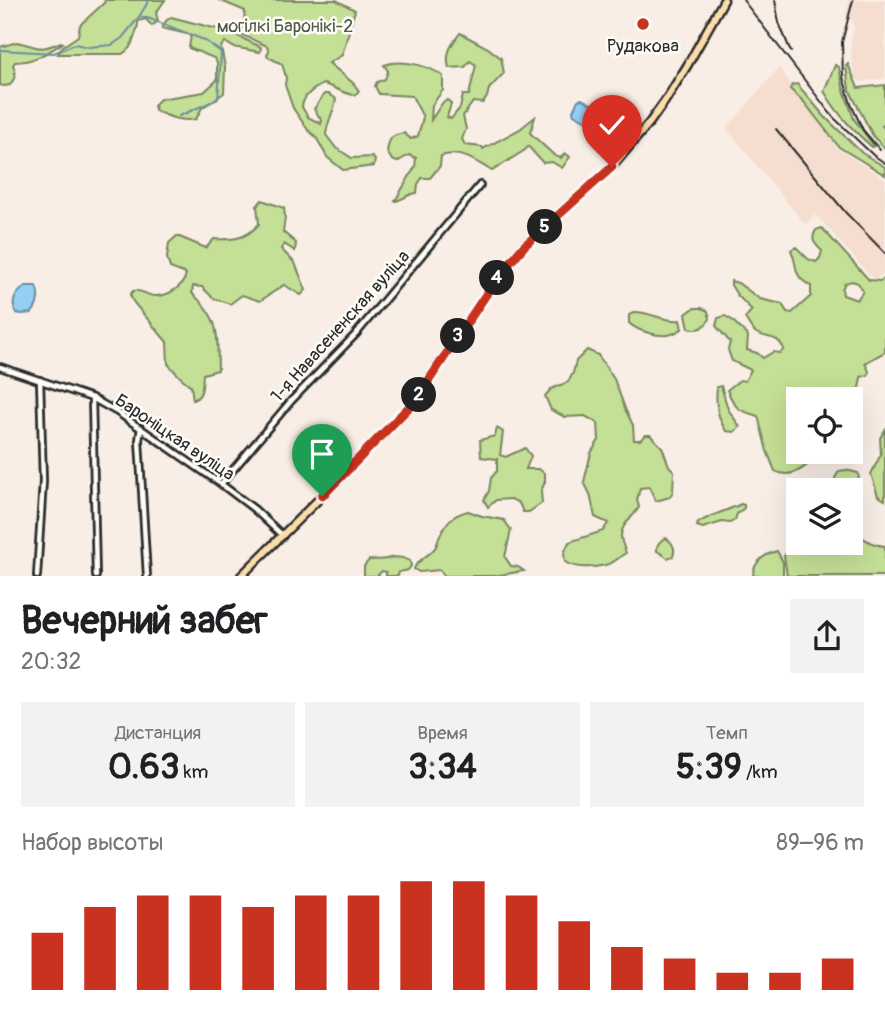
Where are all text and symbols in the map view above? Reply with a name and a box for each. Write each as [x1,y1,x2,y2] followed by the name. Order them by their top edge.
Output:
[217,15,353,38] park label: могілкі Баронікі-2
[635,16,651,32] marker: Рудакова
[607,35,679,58] place label: Рудакова
[582,95,642,167] pin
[593,106,631,144] icon: check
[528,210,562,244] pin: 5
[539,214,550,238] text: 5
[266,245,415,407] street label: 1-я Навасененская вуліца
[480,260,514,296] pin: 4
[491,265,502,289] text: 4
[440,318,476,354] pin: 3
[452,323,463,347] text: 3
[402,378,436,412] pin: 2
[413,382,424,406] text: 2
[786,387,863,555] map controls
[786,387,863,464] button: locate
[110,389,239,486] street label: Бароніцкая вуліца
[292,424,352,496] pin
[303,435,341,473] icon: arrive
[786,478,863,555] button: layers
[21,597,268,645] text: Вечерний забег
[790,599,864,673] button: share
[21,647,81,676] text: 20:32
[115,721,201,745] text: Дистанция
[417,721,468,745] text: Время
[706,721,748,745] text: Темп
[108,745,179,789] text: 0.63
[408,745,477,789] text: 3:34
[676,745,742,789] text: 5:39
[179,760,208,784] text: km
[742,760,778,784] text: /km
[21,828,163,857] text: Набор высоты
[776,828,864,857] text: 89–96 m

